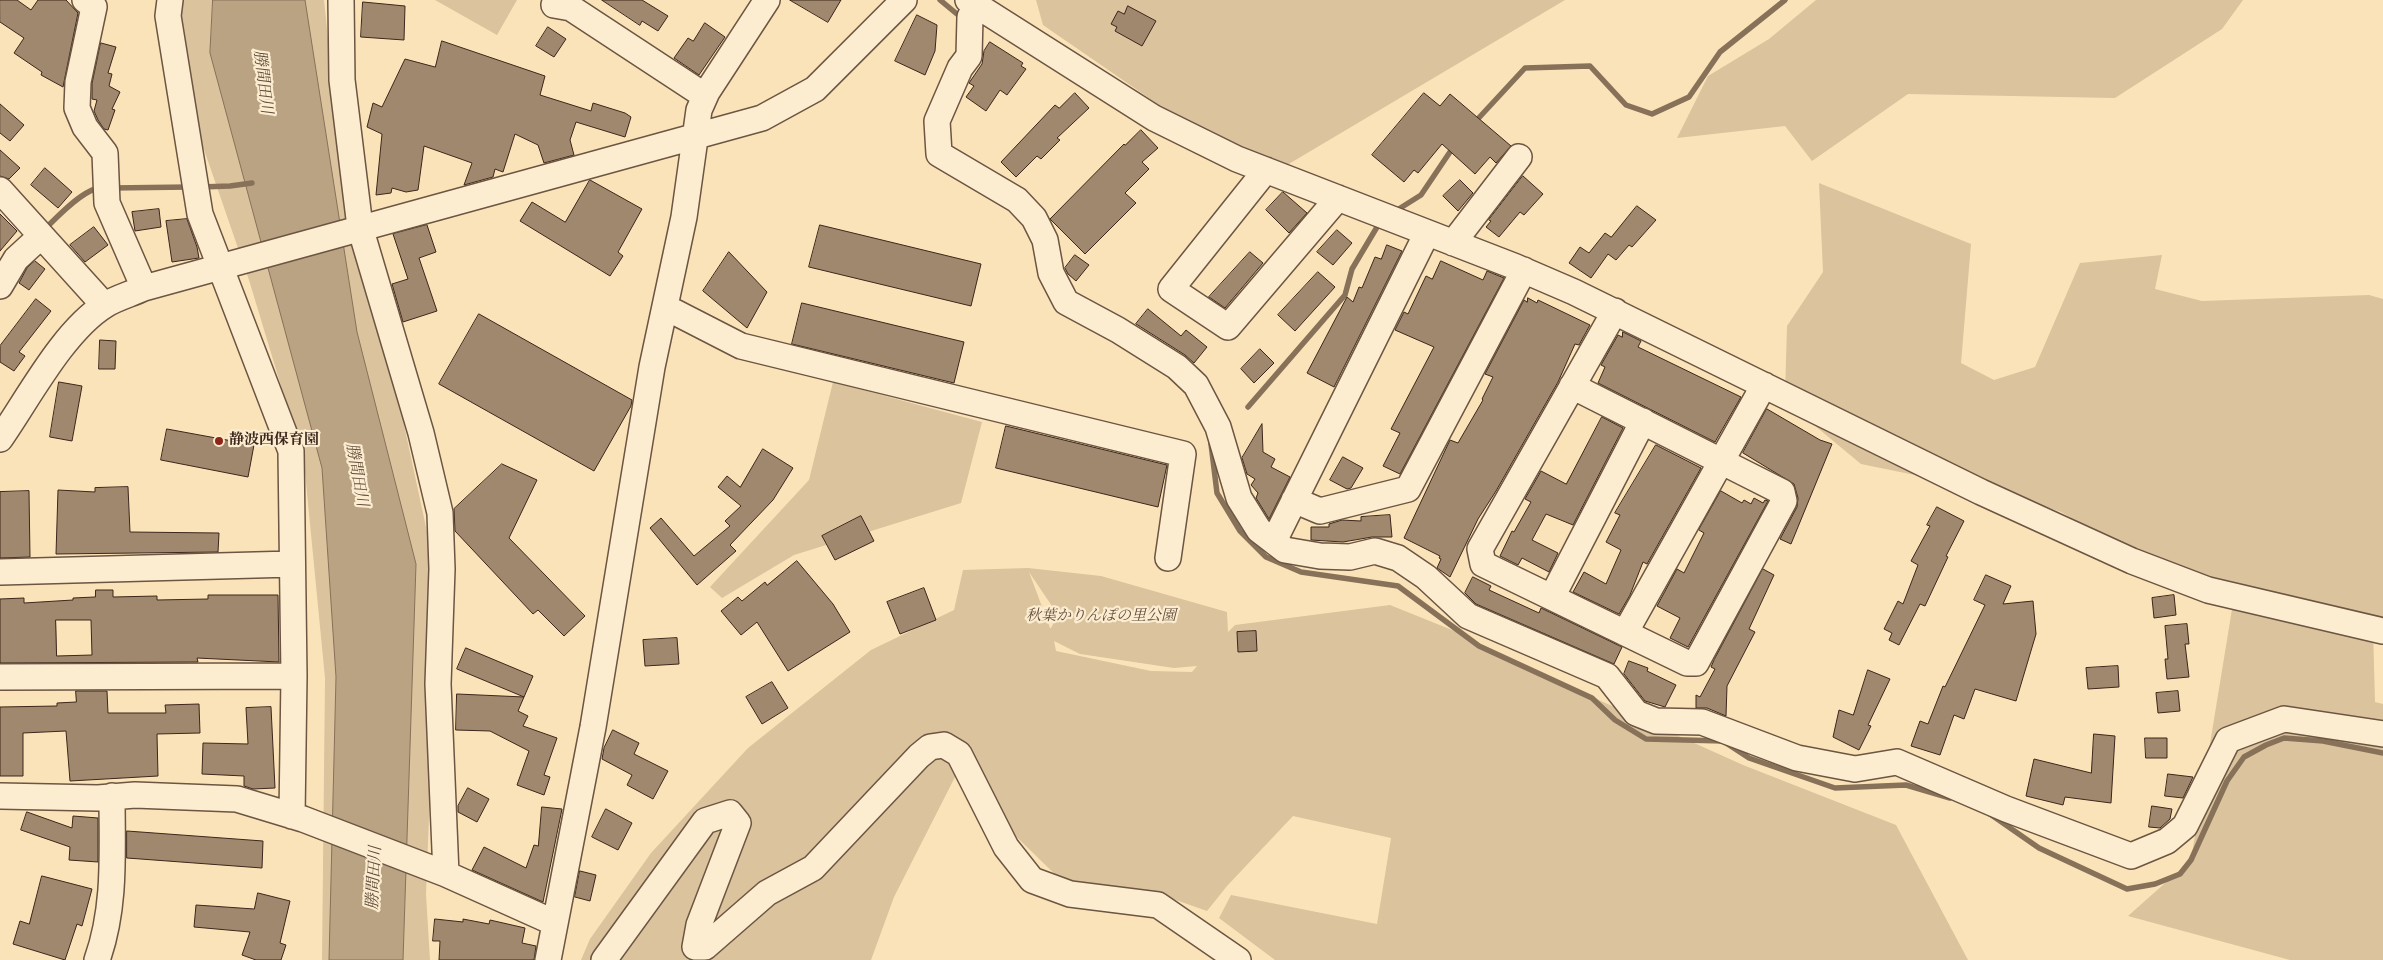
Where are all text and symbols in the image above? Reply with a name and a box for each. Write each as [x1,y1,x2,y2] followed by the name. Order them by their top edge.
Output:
[248,49,274,115] water label: 勝間田川
[229,432,319,450] place label: 静波西保育園
[213,435,225,447] marker: 静波西保育園
[340,442,370,508] water label: 勝間田川
[1026,608,1176,626] park label: 秋葉かりんぽの里公園
[365,846,387,910] water label: 勝間田川

